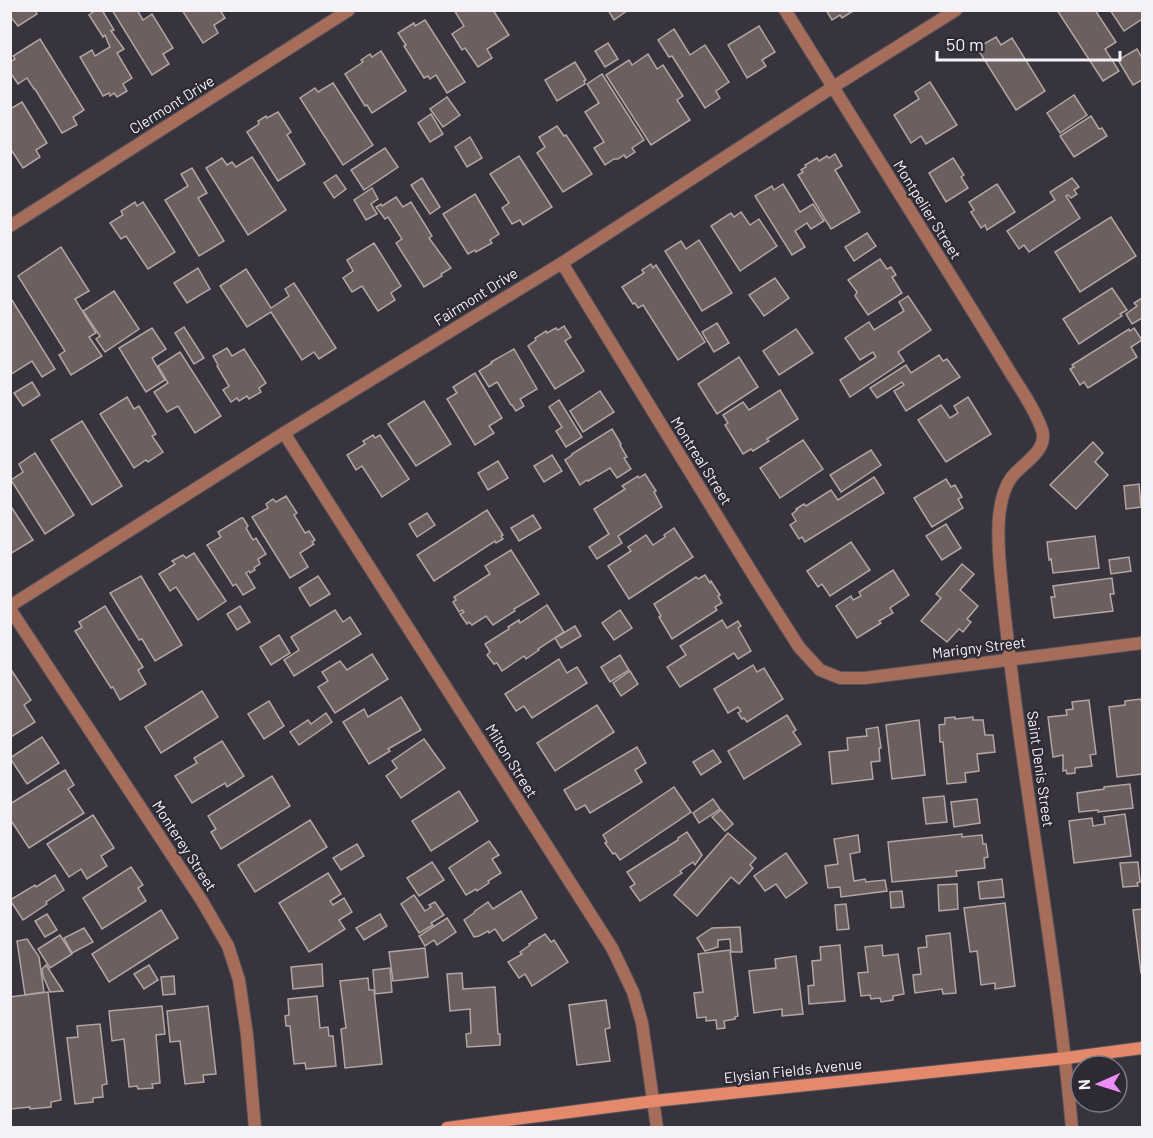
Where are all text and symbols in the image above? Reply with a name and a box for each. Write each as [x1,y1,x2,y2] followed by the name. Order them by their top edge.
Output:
[937,24,1120,62] scale bar
[946,33,984,55] text: 50 m
[126,71,217,137] street label: Clermont Drive
[890,157,965,262] street label: Montpelier Street
[430,263,521,329] street label: Fairmont Drive
[668,413,736,508] street label: Montreal Street
[931,632,1027,662] street label: Marigny Street
[1024,710,1058,828] street label: Saint Denis Street
[482,720,542,801] street label: Milton Street
[149,797,221,894] street label: Monterey Street
[723,1054,863,1086] street label: Elysian Fields Avenue
[1069,1054,1129,1114] north arrow
[1074,1079,1093,1091] text: N

